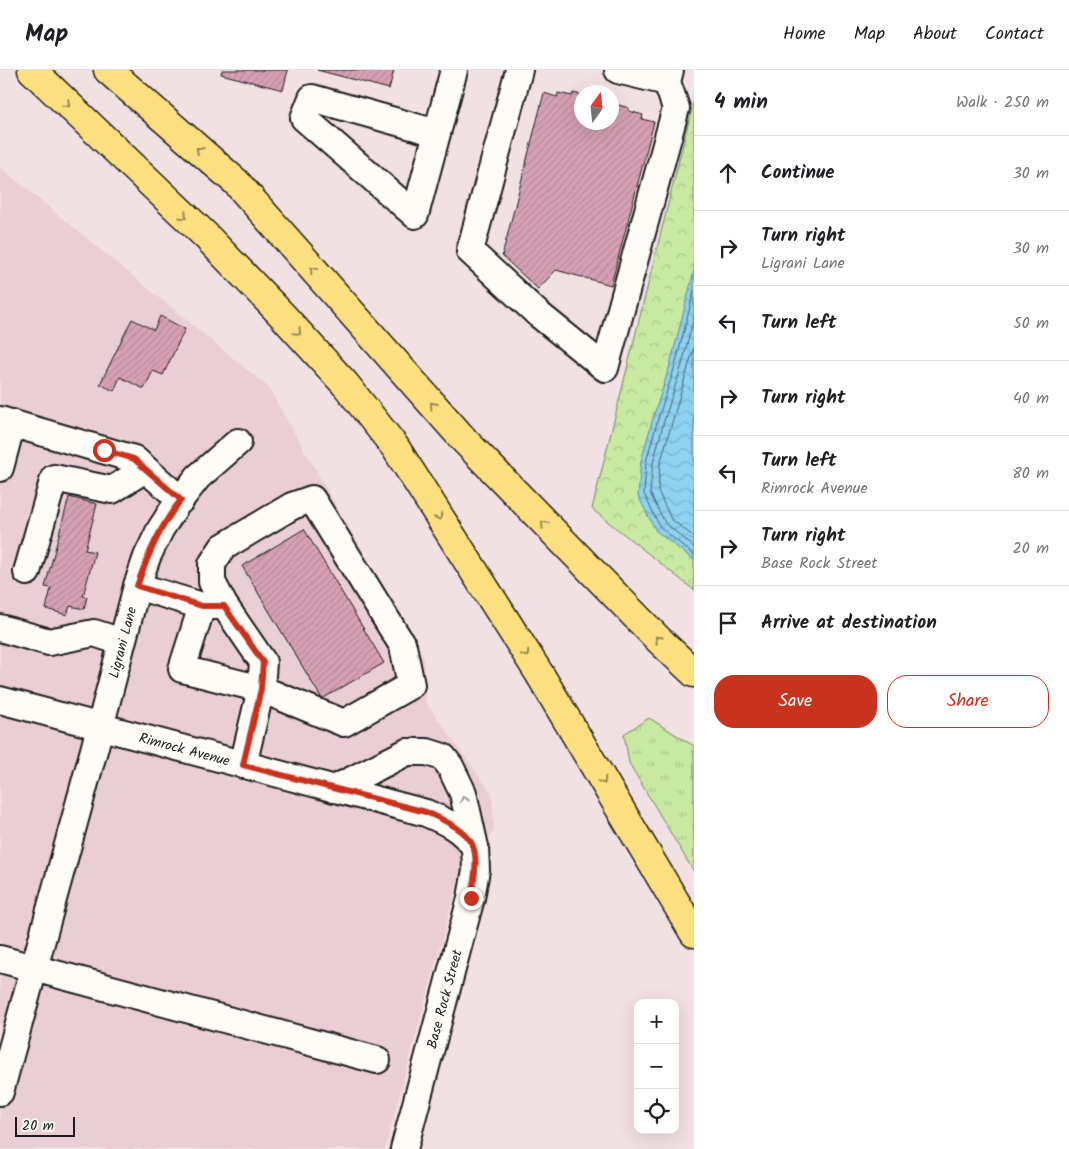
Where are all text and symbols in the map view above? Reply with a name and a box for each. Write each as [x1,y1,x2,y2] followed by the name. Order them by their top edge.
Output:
[25,15,68,54] text: Map
[783,20,826,49] text: Home
[854,20,885,49] text: Map
[913,20,957,49] text: About
[985,20,1044,49] text: Contact
[574,85,619,130] north arrow
[714,86,768,119] text: 4 min
[956,90,1049,115] text: Walk · 250 m
[61,98,70,107] one-way arrow
[196,146,205,155] one-way arrow
[761,158,834,188] text: Continue
[714,159,742,187] icon: ahead
[1013,161,1049,186] text: 30 m
[179,210,188,219] one-way arrow
[761,221,846,251] text: Turn right
[714,234,742,262] icon: right
[1013,236,1049,261] text: 30 m
[761,251,845,276] text: Ligrani Lane
[310,266,319,275] one-way arrow
[761,308,836,338] text: Turn left
[714,309,742,337] icon: left
[1013,311,1049,336] text: 50 m
[292,326,301,335] one-way arrow
[761,383,846,413] text: Turn right
[714,384,742,412] icon: right
[1013,386,1049,411] text: 40 m
[429,401,438,410] one-way arrow
[93,439,116,462] route start
[761,446,836,476] text: Turn left
[714,459,742,487] icon: left
[1012,461,1049,486] text: 80 m
[761,476,868,501] text: Rimrock Avenue
[432,512,442,521] one-way arrow
[541,520,550,529] one-way arrow
[761,521,846,551] text: Turn right
[714,534,742,562] icon: right
[1013,536,1049,561] text: 20 m
[761,551,877,576] text: Base Rock Street
[103,604,143,681] street label: Ligrani Lane
[761,608,937,638] text: Arrive at destination
[714,609,742,637] icon: arrive
[655,636,664,645] one-way arrow
[520,649,530,658] one-way arrow
[714,675,877,728] button: Save
[887,675,1049,728] button: Share
[136,727,233,773] street label: Rimrock Avenue
[596,775,606,784] one-way arrow
[459,795,470,804] one-way arrow
[460,887,483,910] route end
[421,947,469,1051] street label: Base Rock Street
[634,999,679,1134] map controls
[634,999,679,1044] button: +
[634,1044,679,1089] button: −
[634,1089,679,1134] button: locate
[15,1114,75,1137] scale bar
[22,1115,54,1137] text: 20 m

